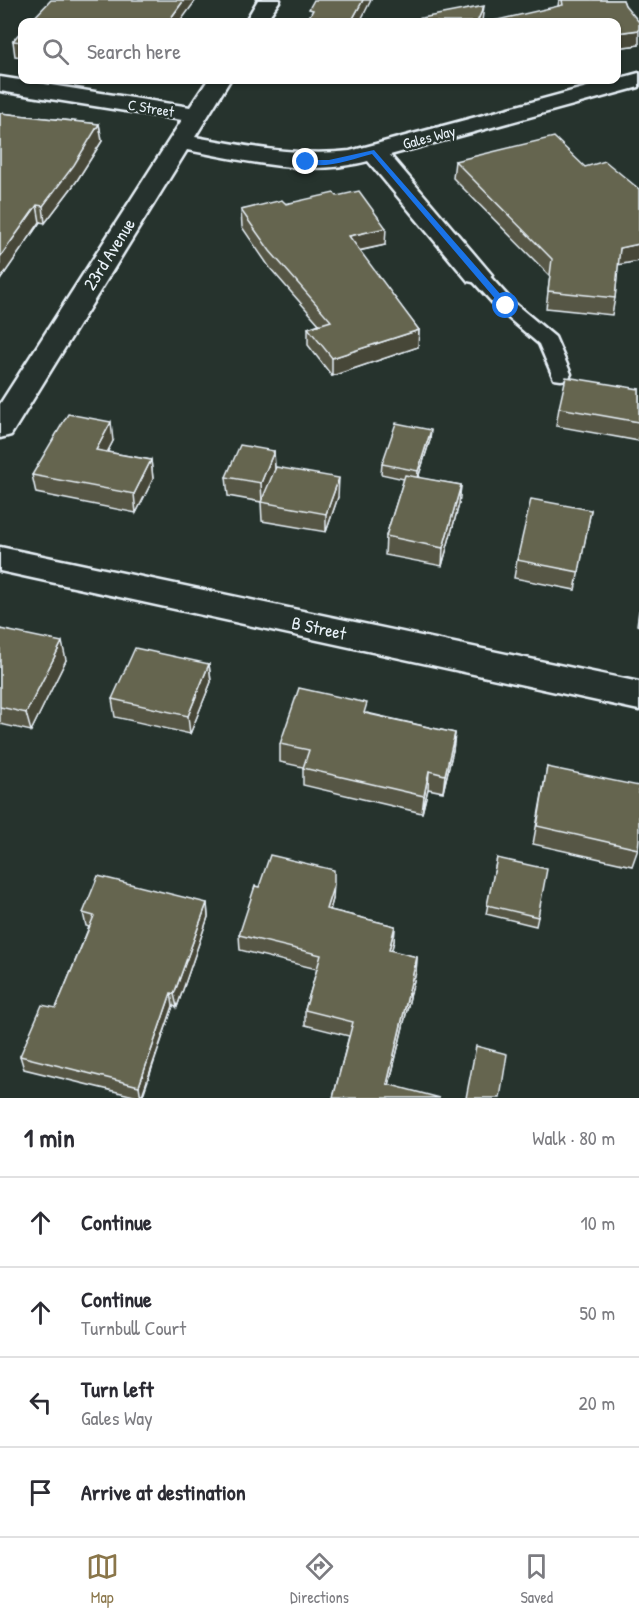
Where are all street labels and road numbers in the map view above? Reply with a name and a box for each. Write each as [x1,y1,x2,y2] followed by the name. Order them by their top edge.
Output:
[126,94,176,122] street label: C Street
[400,120,458,154] street label: Gales Way
[77,213,141,295] street label: 23rd Avenue
[289,610,349,646] street label: B Street

